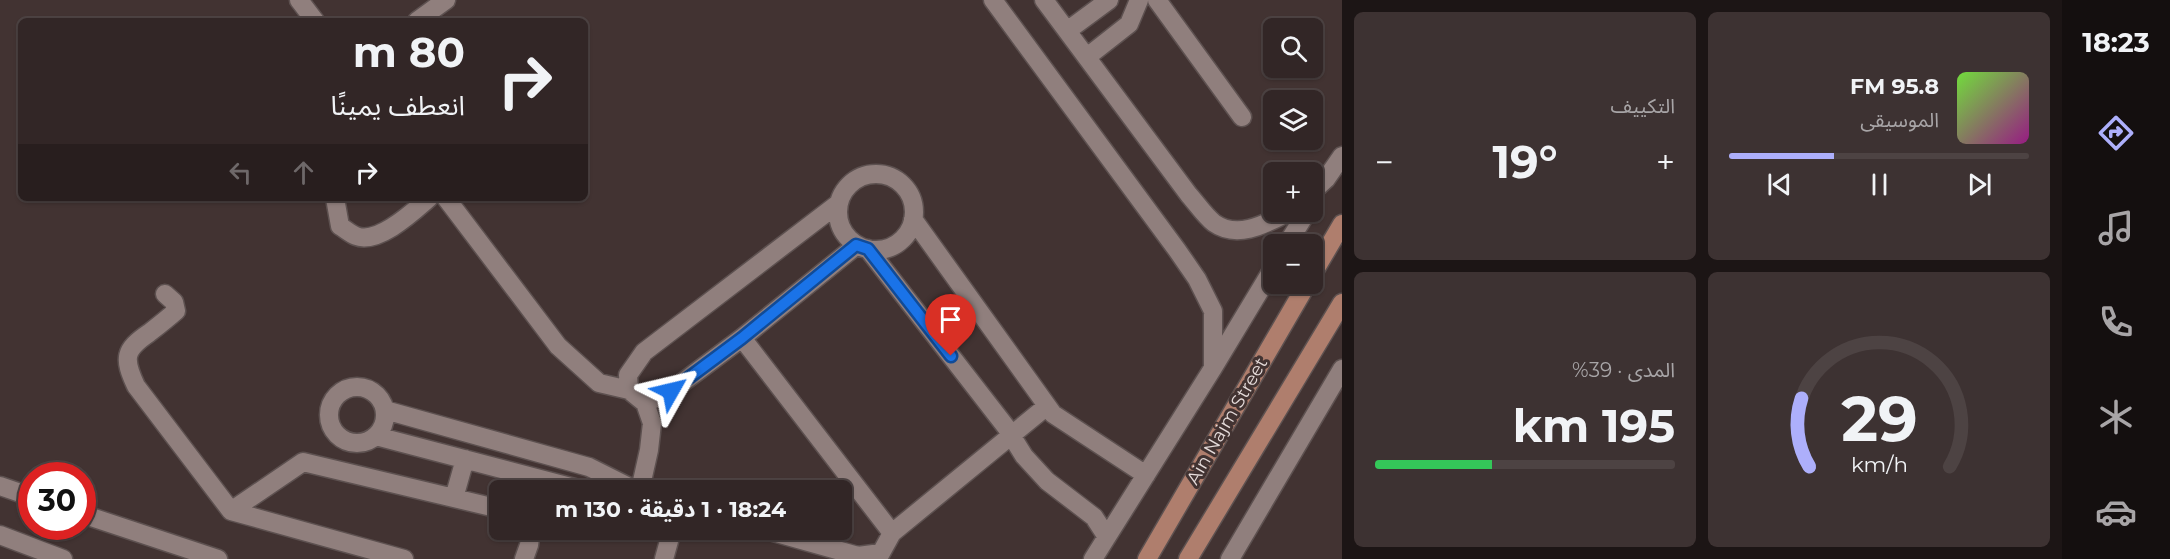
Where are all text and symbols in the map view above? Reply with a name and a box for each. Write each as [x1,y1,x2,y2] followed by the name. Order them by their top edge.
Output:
[1263,18,1323,294] map controls
[1263,18,1323,78] button: search
[353,26,465,78] text: 80 m
[2082,26,2150,59] text: 18:23
[486,42,564,120] icon: right
[1850,73,1939,100] text: 95.8 FM
[330,89,465,122] text: انعطف يمينًا
[1263,90,1323,150] button: layers
[1611,94,1675,118] text: التكييف
[1860,108,1939,132] text: الموسيقى
[2095,112,2137,154] icon: directions
[1492,134,1558,189] text: 19°
[1375,142,1394,182] text: −
[1656,142,1675,182] text: +
[224,156,257,189] icon: left
[287,156,320,189] icon: ahead
[350,156,383,189] icon: right
[1263,162,1323,222] button: +
[1763,168,1796,201] icon: previous
[1863,168,1896,201] icon: pause
[1963,168,1996,201] icon: next
[2095,207,2137,249] icon: music
[1263,234,1323,294] button: −
[925,294,976,356] pin
[2095,301,2137,343] icon: phone
[934,303,967,336] icon: arrive
[1182,354,1272,488] street label: Ain Najm Street
[1572,358,1675,382] text: المدى · 39%
[639,359,703,423] position arrow
[1841,381,1917,457] text: 29
[2095,396,2137,438] icon: climate
[1513,398,1675,453] text: 195 km
[1850,451,1908,477] text: km/h
[18,462,96,540] speed limit sign: 30
[2095,491,2137,533] icon: car
[555,496,786,523] text: 18:24 · 1 دقيقة · 130 m

